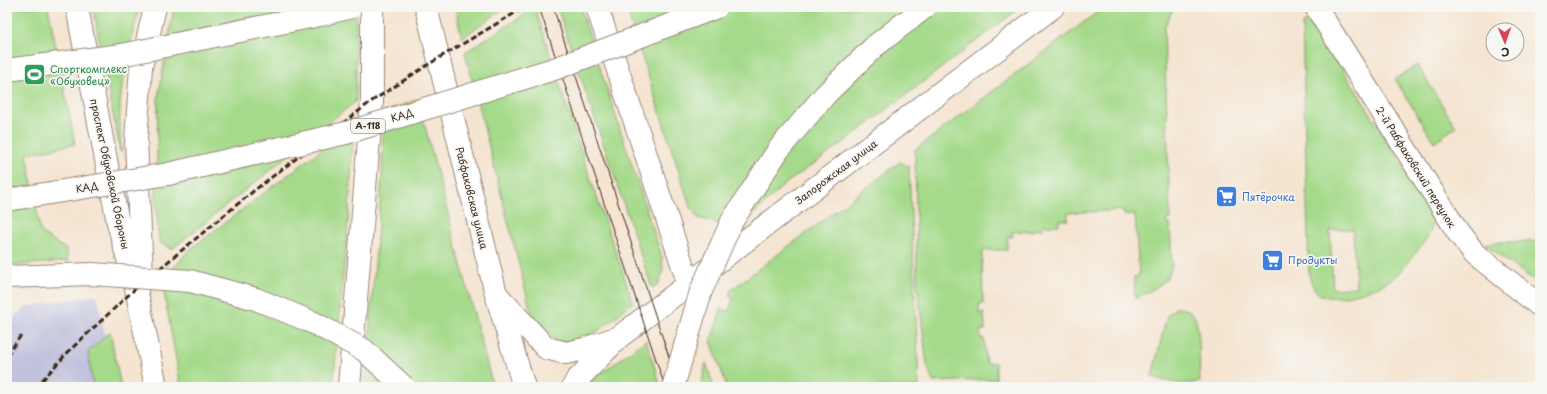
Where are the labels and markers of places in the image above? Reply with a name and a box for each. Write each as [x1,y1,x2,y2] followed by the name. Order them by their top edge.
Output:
[50,61,127,89] place label: Спорткомплекс «Обуховец»
[21,62,47,88] sports icon: Спорткомплекс «Обуховец»
[1214,184,1240,210] supermarket icon: Пятёрочка
[1242,189,1296,204] place label: Пятёрочка
[1259,247,1285,273] supermarket icon: Продукты
[1288,252,1337,267] place label: Продукты

